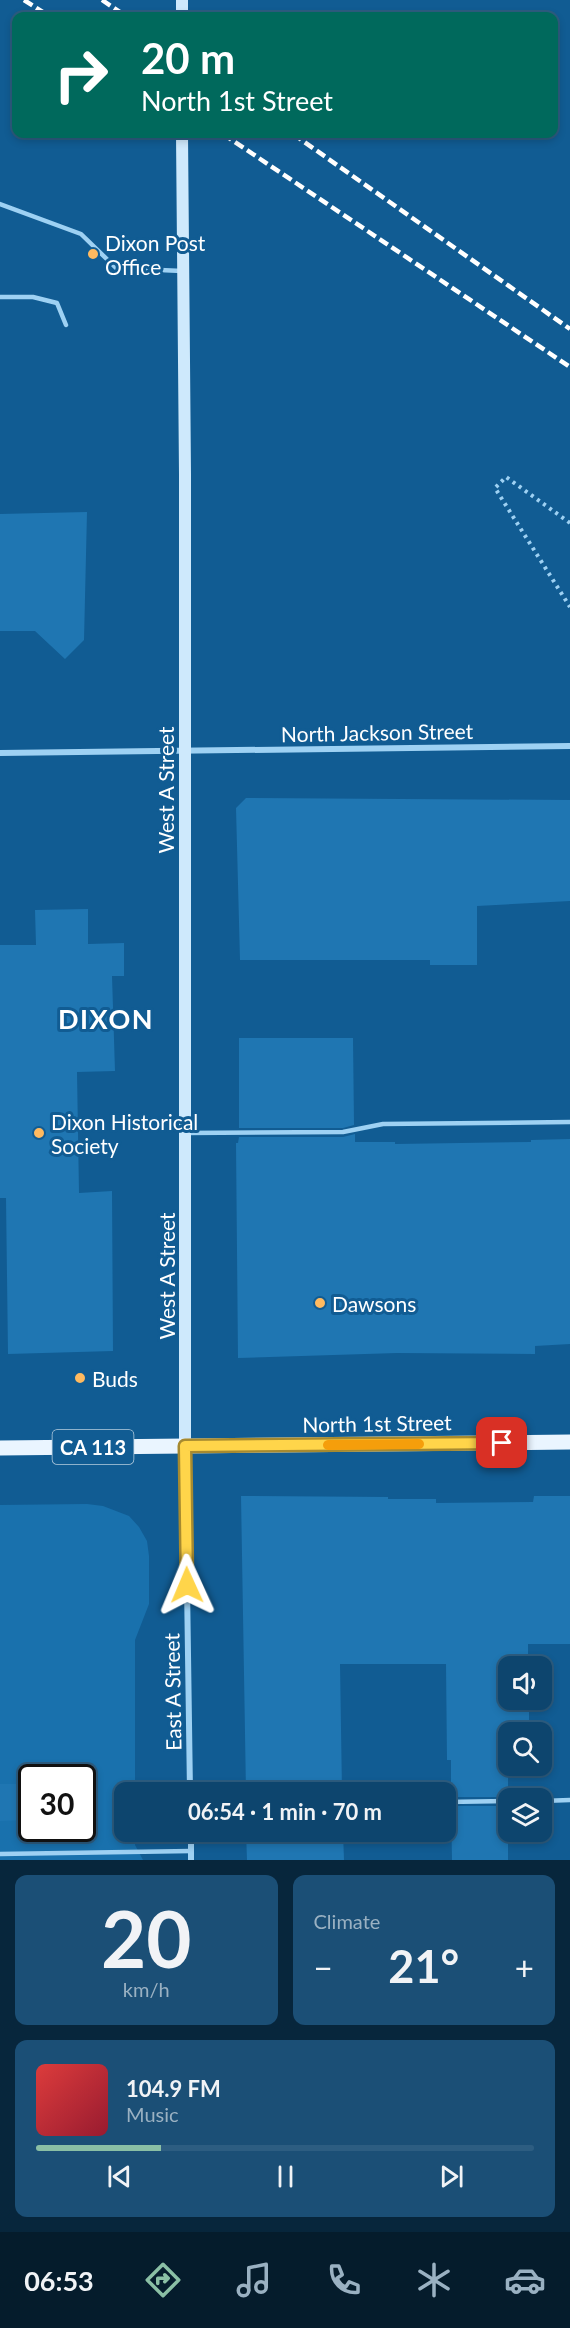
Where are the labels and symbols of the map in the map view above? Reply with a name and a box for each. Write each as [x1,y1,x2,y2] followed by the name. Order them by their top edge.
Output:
[105,230,206,279] place label: Dixon Post Office
[86,247,100,261] marker: Dixon Post Office
[281,718,474,746] street label: North Jackson Street
[153,726,178,854] street label: West A Street
[58,1002,154,1035] district label: DIXON
[51,1109,198,1158] place label: Dixon Historical Society
[32,1126,46,1140] marker: Dixon Historical Society
[154,1212,179,1340] street label: West A Street
[332,1291,416,1316] place label: Dawsons
[313,1296,327,1310] marker: Dawsons
[92,1366,138,1391] place label: Buds
[73,1371,87,1385] marker: Buds
[302,1409,452,1437] street label: North 1st Street
[476,1417,527,1468] pin
[52,1430,134,1464] road number: CA 113
[155,1553,219,1617] position arrow
[158,1632,186,1751] street label: East A Street
[18,1764,96,1842] speed limit sign: 30

